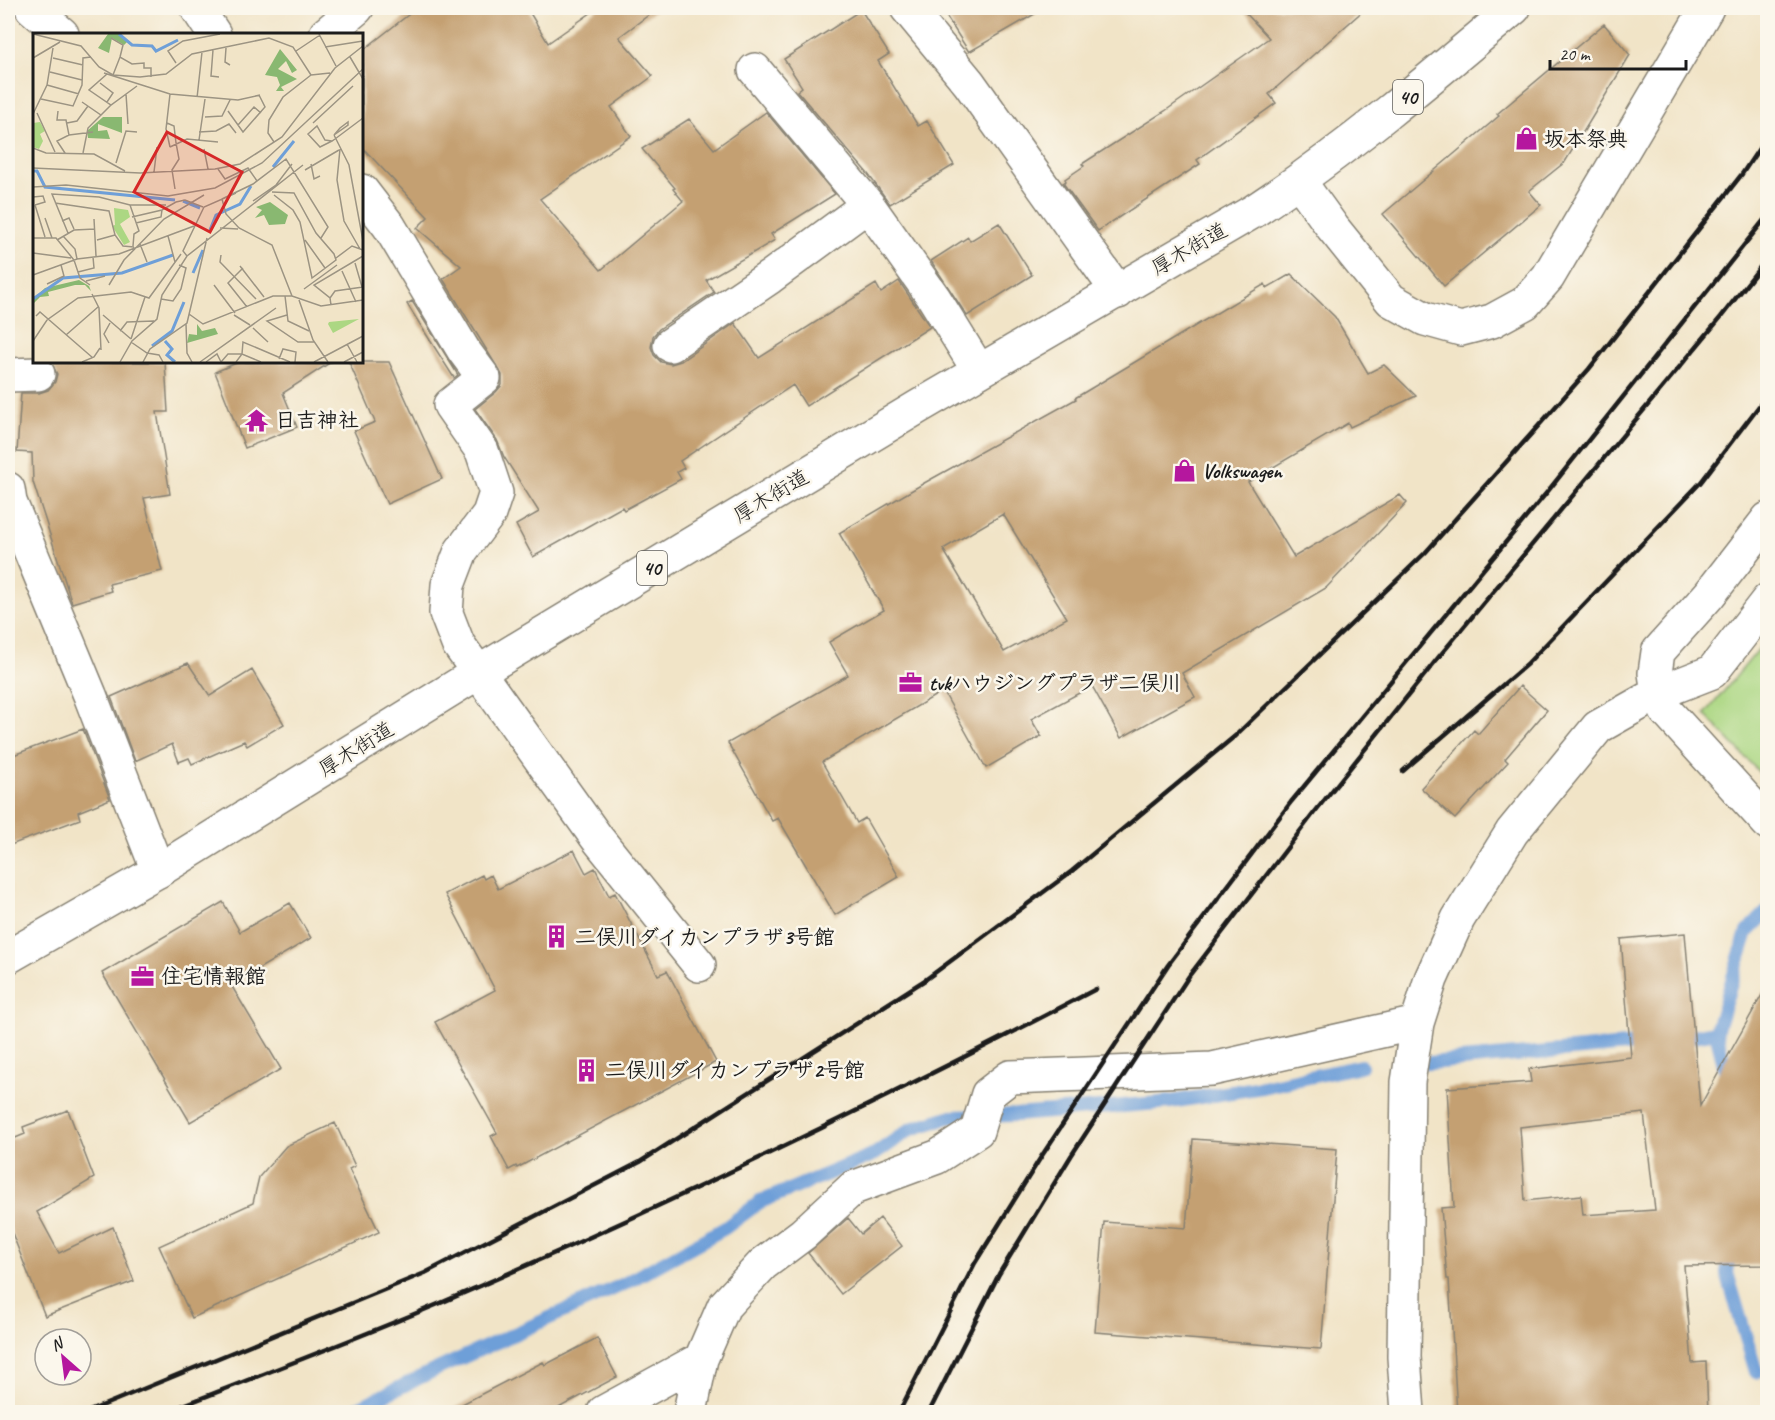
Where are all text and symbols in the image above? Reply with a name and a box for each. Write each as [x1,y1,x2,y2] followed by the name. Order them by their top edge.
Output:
[33,33,363,363] inset map
[1550,33,1686,71] scale bar
[1559,43,1592,65] text: 20 m
[1393,80,1423,114] road number: 40
[1513,126,1539,152] shop icon: 坂本祭典
[1544,126,1628,152] place label: 坂本祭典
[1146,217,1232,281] street label: 厚木街道
[244,407,270,433] temple icon: 日吉神社
[275,407,359,433] place label: 日吉神社
[1171,458,1197,484] shop icon: Volkswagen
[1202,458,1283,484] place label: Volkswagen
[728,463,814,529] street label: 厚木街道
[637,551,667,585] road number: 40
[898,670,924,696] office icon: tvkハウジングプラザ二俣川
[929,670,1182,696] place label: tvkハウジングプラザ二俣川
[313,716,399,782] street label: 厚木街道
[544,924,570,950] building icon: 二俣川ダイカンプラザ3号館
[575,924,835,950] place label: 二俣川ダイカンプラザ3号館
[130,963,156,989] office icon: 住宅情報館
[161,963,266,989] place label: 住宅情報館
[574,1057,600,1083] building icon: 二俣川ダイカンプラザ2号館
[605,1057,865,1083] place label: 二俣川ダイカンプラザ2号館
[33,1327,93,1387] north arrow
[47,1332,68,1356] text: N

